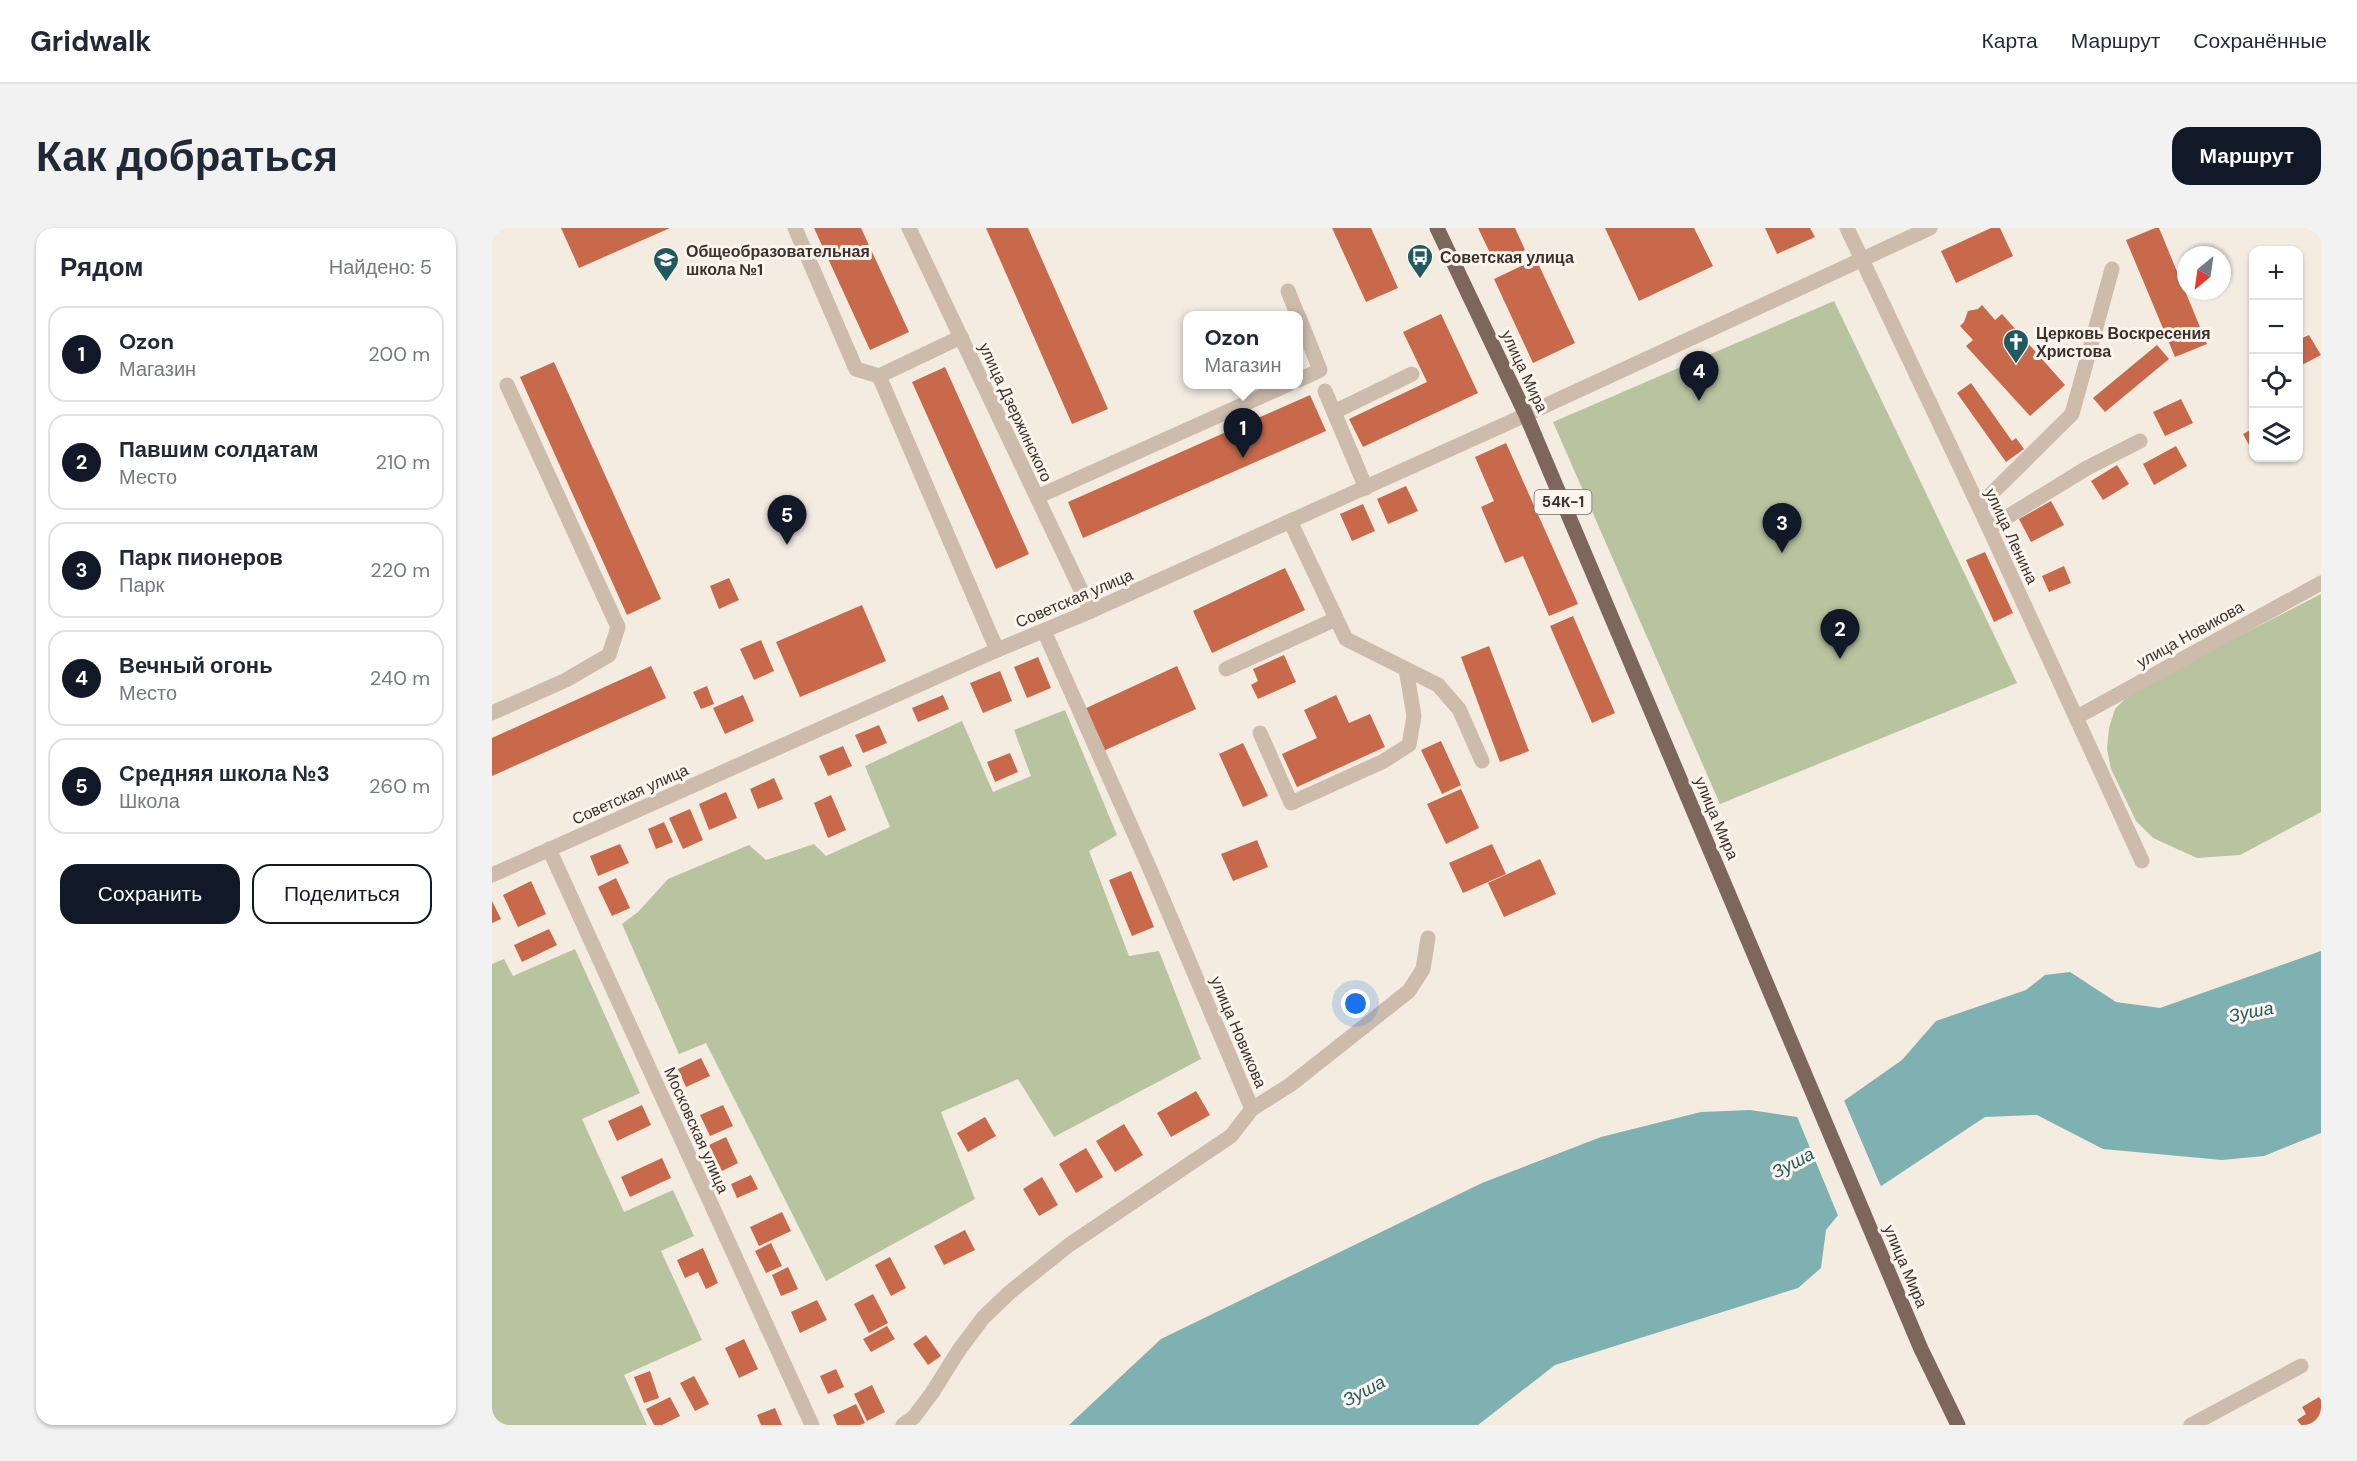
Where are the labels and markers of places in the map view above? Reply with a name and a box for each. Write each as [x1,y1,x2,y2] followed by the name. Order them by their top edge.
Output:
[686,241,870,280] place label: Общеобразовательная школа №1
[1405,242,1435,280] bus stop icon: Советская улица
[651,245,681,283] school or university icon: Общеобразовательная школа №1
[1440,247,1574,268] place label: Советская улица
[2036,323,2211,362] place label: Церковь Воскресения Христова
[2001,327,2031,365] church icon: Церковь Воскресения Христова
[1680,352,1718,401] pin: 4
[1224,408,1263,458] pin: 1
[768,496,806,545] pin: 5
[1762,504,1802,553] pin: 3
[1820,610,1860,659] pin: 2

